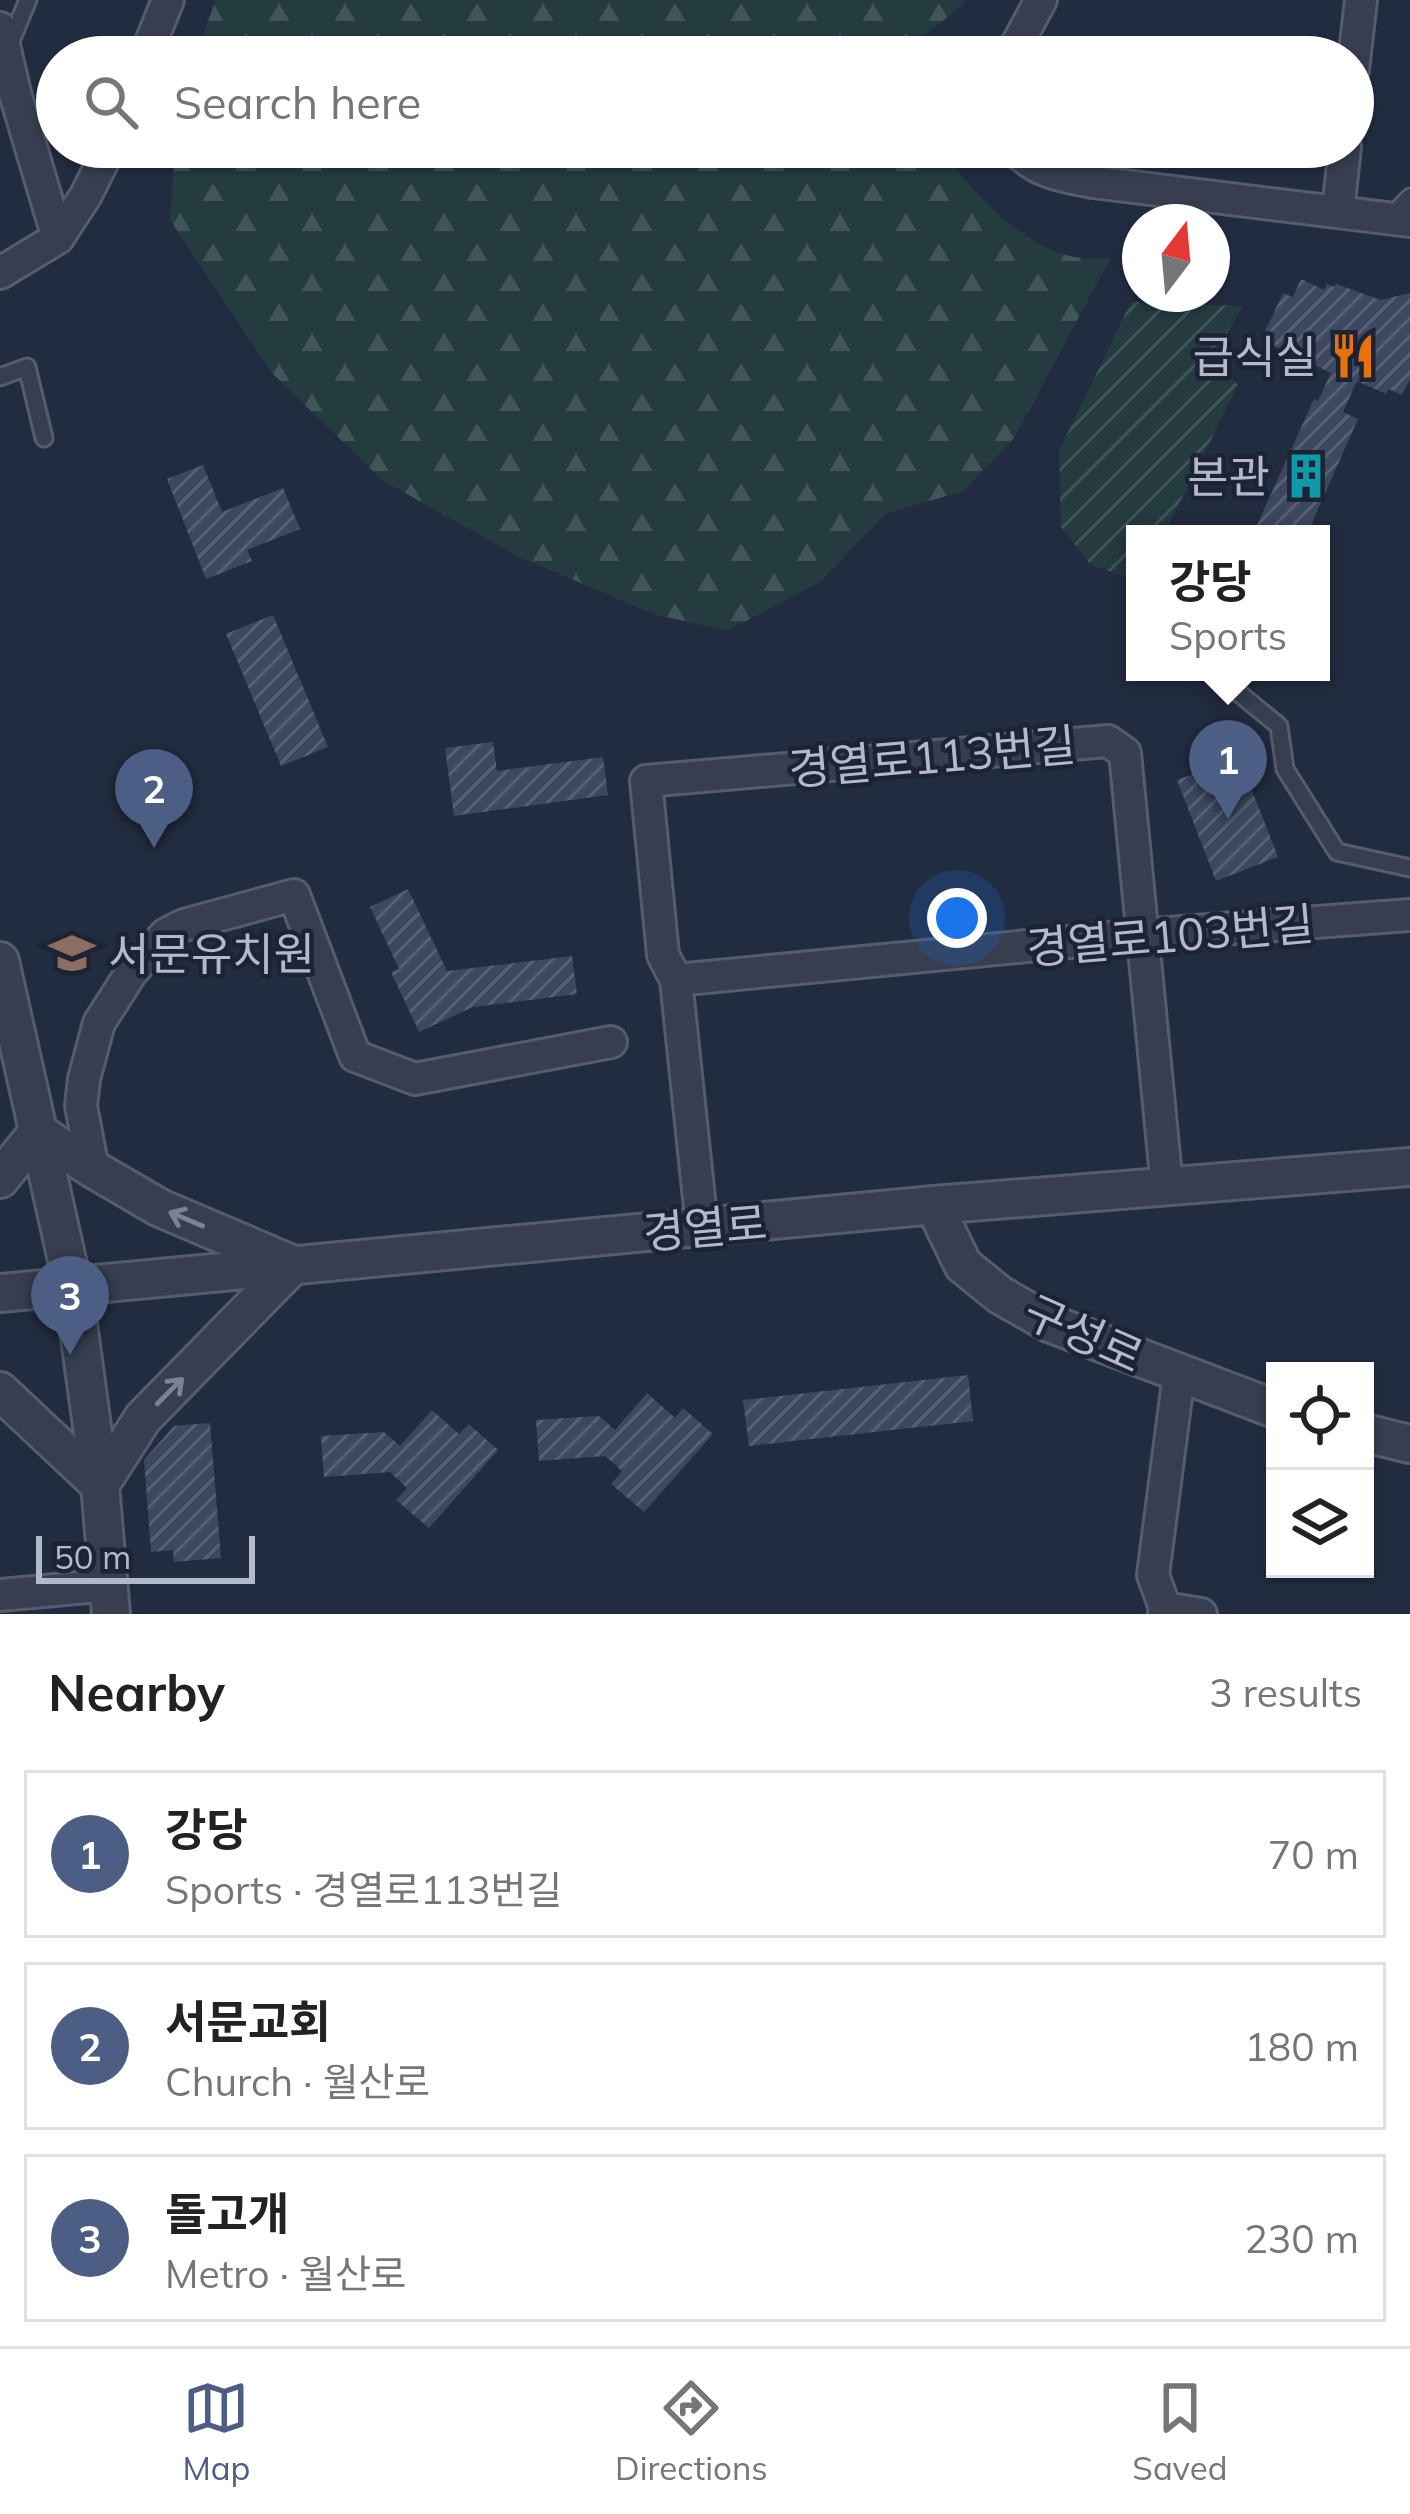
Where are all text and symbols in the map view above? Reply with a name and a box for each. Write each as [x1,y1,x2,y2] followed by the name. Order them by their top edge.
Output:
[36,36,1374,168] search box
[78,69,144,135] icon: search
[174,74,421,130] text: Search here
[1122,204,1230,312] north arrow
[1193,328,1317,384] place label: 급식실
[1328,331,1378,381] restaurant icon: 급식실
[1187,448,1270,504] place label: 본관
[1281,451,1331,501] building icon: 본관
[1126,525,1330,681] popup
[1169,553,1252,609] text: 강당
[1169,611,1287,660] text: Sports
[786,716,1078,796] street label: 경열로113번길
[1189,720,1267,819] pin: 1
[115,749,193,848] pin: 2
[927,888,987,948] your location
[1024,895,1316,975] street label: 경열로103번길
[108,925,315,981] place label: 서문유치원
[47,928,97,978] school or university icon: 서문유치원
[641,1194,769,1260] street label: 경열로
[169,1206,205,1228] one-way arrow
[31,1256,109,1355] pin: 3
[1016,1282,1152,1384] street label: 구성로
[1266,1362,1374,1578] map controls
[1266,1362,1374,1470] button: locate
[155,1377,183,1406] one-way arrow
[1266,1470,1374,1578] button: layers
[36,1530,255,1583] scale bar
[54,1536,131,1577] text: 50 m
[48,1660,225,1724] text: Nearby
[1209,1668,1362,1717] text: 3 results
[165,1801,248,1857] text: 강당
[78,1830,102,1879] text: 1
[1268,1830,1359,1879] text: 70 m
[165,1865,562,1914] text: Sports · 경열로113번길
[165,1993,331,2049] text: 서문교회
[78,2022,102,2071] text: 2
[1244,2022,1359,2071] text: 180 m
[165,2057,430,2106] text: Church · 월산로
[165,2185,289,2241] text: 돌고개
[78,2214,102,2263] text: 3
[1244,2214,1359,2263] text: 230 m
[165,2249,407,2298] text: Metro · 월산로
[182,2375,250,2488] tab: Map
[615,2375,768,2488] tab: Directions
[1132,2375,1228,2488] tab: Saved

